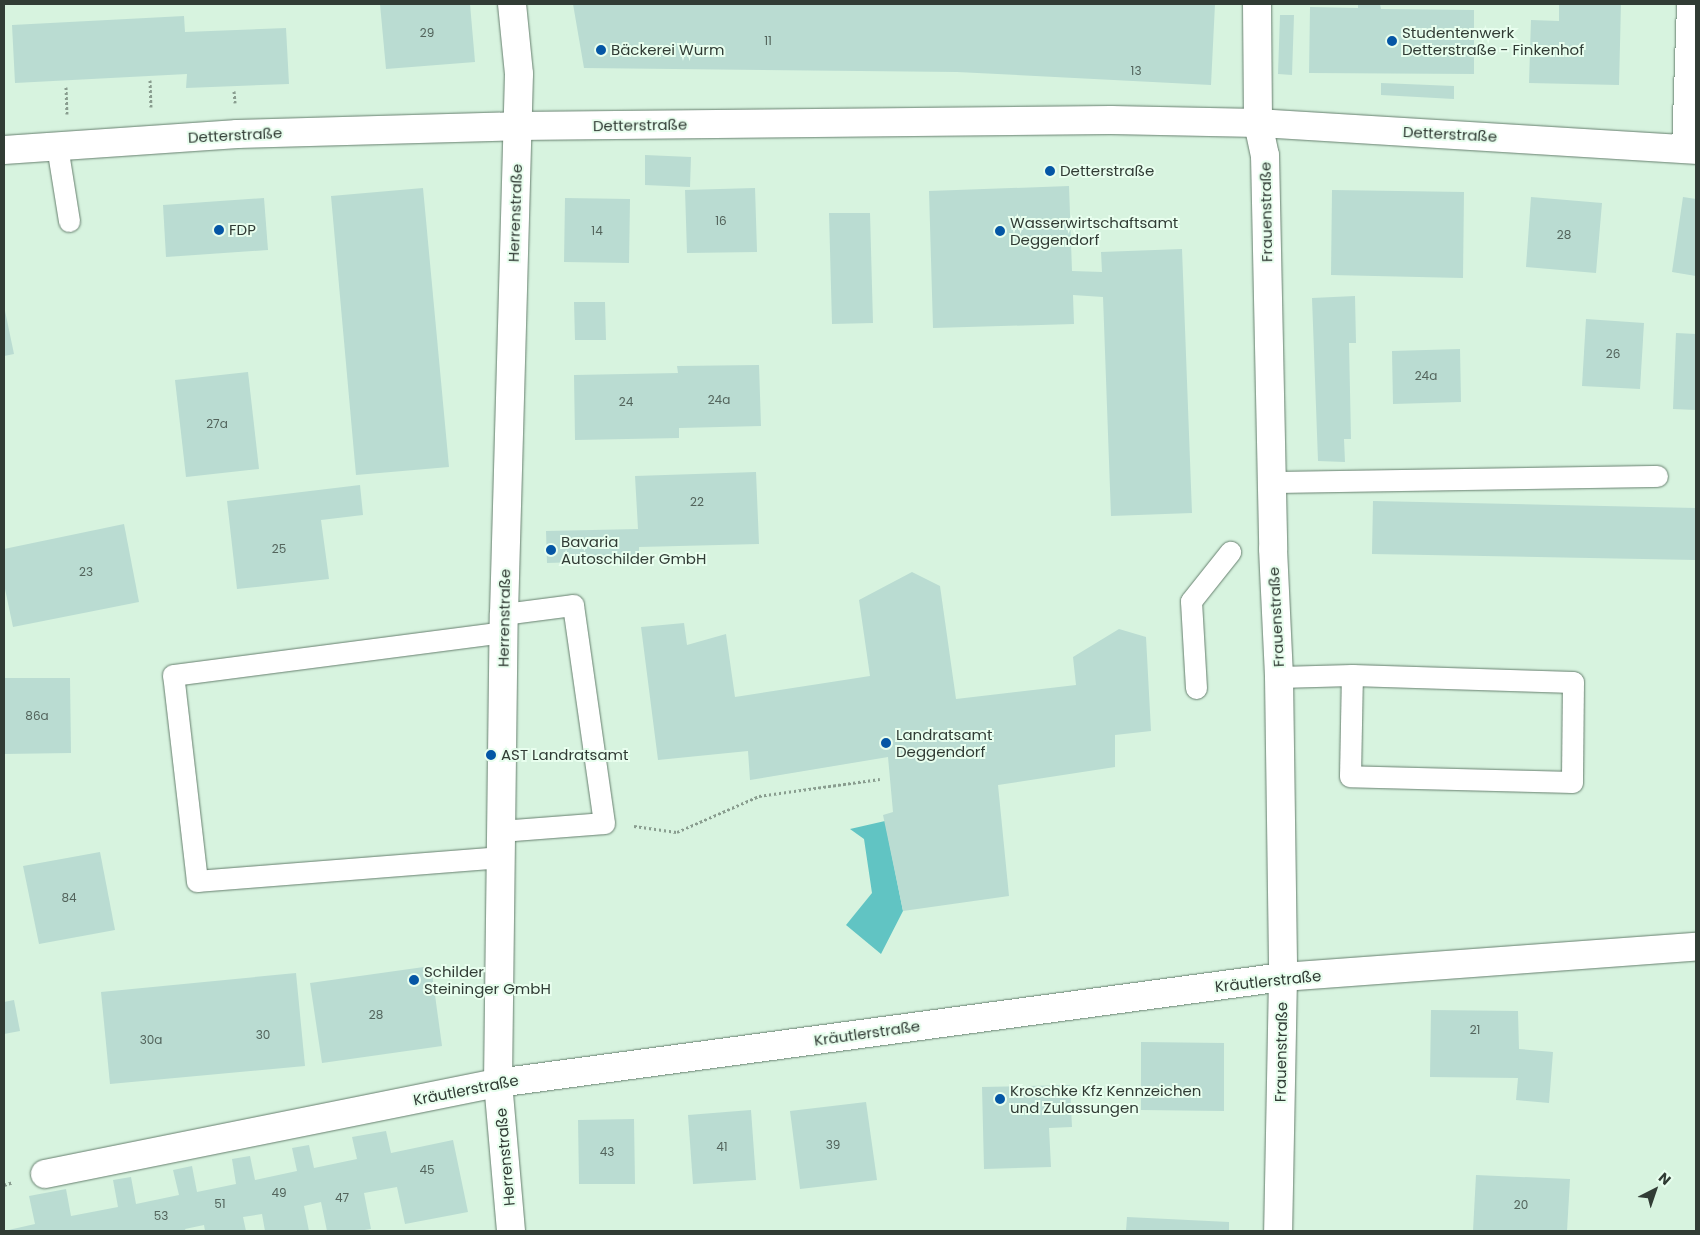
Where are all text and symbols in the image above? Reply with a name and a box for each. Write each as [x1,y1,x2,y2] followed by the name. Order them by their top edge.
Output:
[1402,23,1584,58] place label: Studentenwerk Detterstraße - Finkenhof
[420,26,434,40] house number: 29
[764,34,772,48] house number: 11
[1386,35,1398,47] marker: Studentenwerk Detterstraße - Finkenhof
[611,41,724,59] place label: Bäckerei Wurm
[595,44,607,56] marker: Bäckerei Wurm
[1131,64,1141,78] house number: 13
[593,115,687,135] street label: Detterstraße
[1402,123,1498,145] street label: Detterstraße
[187,124,283,146] street label: Detterstraße
[1060,162,1154,180] place label: Detterstraße
[1256,162,1276,262] street label: Frauenstraße
[504,164,526,262] street label: Herrenstraße
[1044,165,1056,177] marker: Detterstraße
[1010,213,1178,248] place label: Wasserwirtschaftsamt Deggendorf
[715,214,727,228] house number: 16
[229,221,256,239] place label: FDP
[213,224,225,236] marker: FDP
[591,224,603,238] house number: 14
[994,225,1006,237] marker: Wasserwirtschaftsamt Deggendorf
[1557,228,1571,242] house number: 28
[1606,347,1620,361] house number: 26
[1415,369,1437,383] house number: 24a
[708,393,730,407] house number: 24a
[619,395,633,409] house number: 24
[206,417,228,431] house number: 27a
[690,495,704,509] house number: 22
[561,532,706,567] place label: Bavaria Autoschilder GmbH
[272,542,286,556] house number: 25
[545,544,557,556] marker: Bavaria Autoschilder GmbH
[79,565,93,579] house number: 23
[1264,566,1288,668] street label: Frauenstraße
[494,569,514,667] street label: Herrenstraße
[25,709,49,723] house number: 86a
[896,725,992,760] place label: Landratsamt Deggendorf
[880,737,892,749] marker: Landratsamt Deggendorf
[501,746,628,764] place label: AST Landratsamt
[485,749,497,761] marker: AST Landratsamt
[61,891,77,905] house number: 84
[424,962,551,997] place label: Schilder Steininger GmbH
[1214,966,1322,996] street label: Kräutlerstraße
[408,974,420,986] marker: Schilder Steininger GmbH
[1271,1002,1291,1102] street label: Frauenstraße
[369,1008,383,1022] house number: 28
[813,1017,921,1049] street label: Kräutlerstraße
[1470,1023,1480,1037] house number: 21
[256,1028,270,1042] house number: 30
[140,1033,162,1047] house number: 30a
[412,1071,520,1109] street label: Kräutlerstraße
[1010,1081,1201,1116] place label: Kroschke Kfz Kennzeichen und Zulassungen
[994,1093,1006,1105] marker: Kroschke Kfz Kennzeichen und Zulassungen
[492,1107,518,1207] street label: Herrenstraße
[826,1138,840,1152] house number: 39
[716,1140,728,1154] house number: 41
[600,1145,614,1159] house number: 43
[419,1163,435,1177] house number: 45
[1630,1165,1680,1215] north arrow
[1654,1168,1675,1190] text: N
[271,1186,287,1200] house number: 49
[335,1191,349,1205] house number: 47
[214,1197,226,1211] house number: 51
[1514,1198,1528,1212] house number: 20
[154,1209,168,1223] house number: 53

